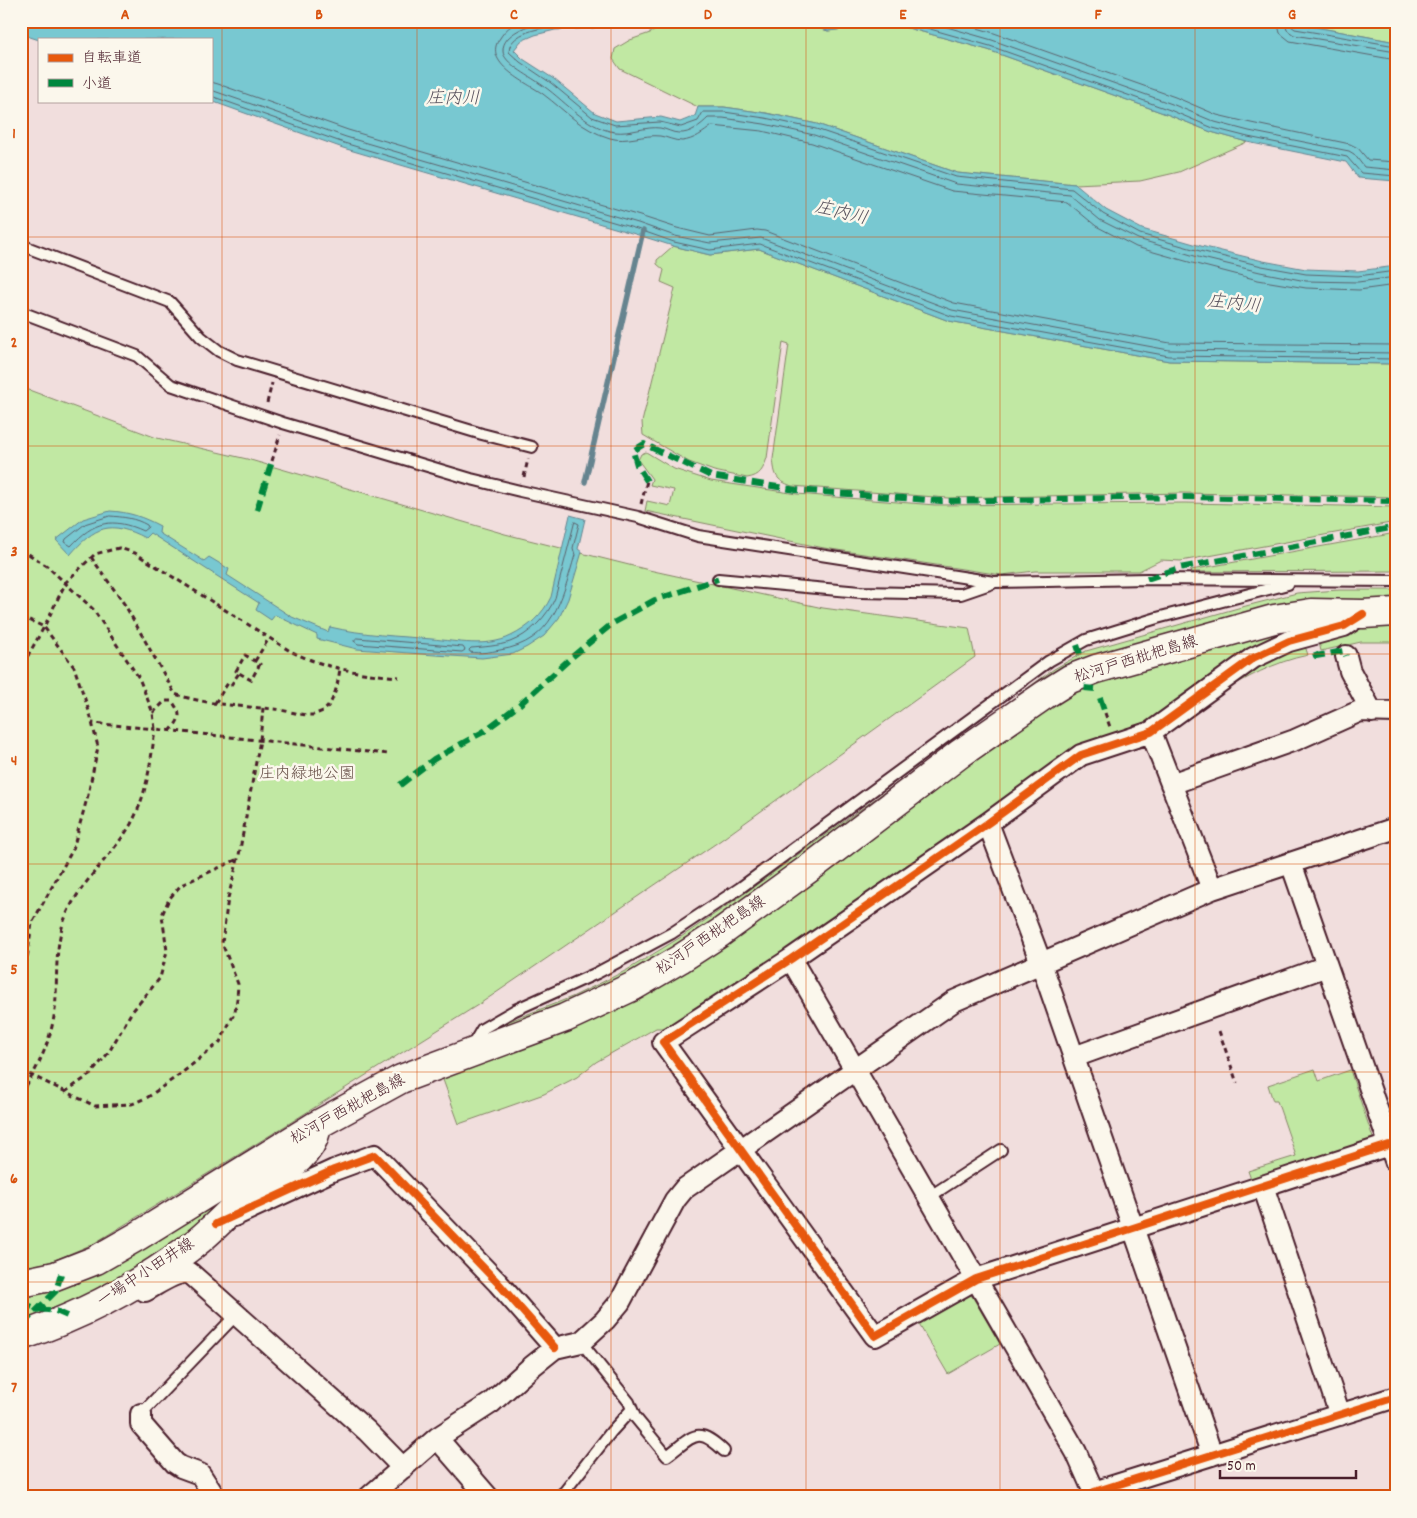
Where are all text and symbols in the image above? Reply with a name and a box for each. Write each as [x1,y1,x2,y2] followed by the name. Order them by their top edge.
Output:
[121,4,130,27] text: A
[315,4,323,27] text: B
[510,4,518,27] text: C
[704,4,713,27] text: D
[899,4,907,27] text: E
[1094,4,1102,27] text: F
[1288,4,1296,27] text: G
[38,38,212,102] legend
[82,48,142,70] text: 自転車道
[82,74,112,96] text: 小道
[426,87,480,112] water label: 庄内川
[12,123,16,146] text: 1
[812,196,870,232] water label: 庄内川
[1206,290,1262,320] water label: 庄内川
[11,332,18,355] text: 2
[10,541,18,564] text: 3
[1071,630,1201,690] street label: 松河戸西枇杷島線
[11,750,17,773] text: 4
[259,763,355,786] park label: 庄内緑地公園
[652,891,770,981] street label: 松河戸西枇杷島線
[10,959,18,982] text: 5
[286,1069,410,1151] street label: 松河戸西枇杷島線
[10,1168,18,1191] text: 6
[93,1233,199,1313] street label: 一場中小田井線
[11,1377,17,1400] text: 7
[1220,1448,1356,1480] scale bar
[1227,1456,1256,1478] text: 50 m

